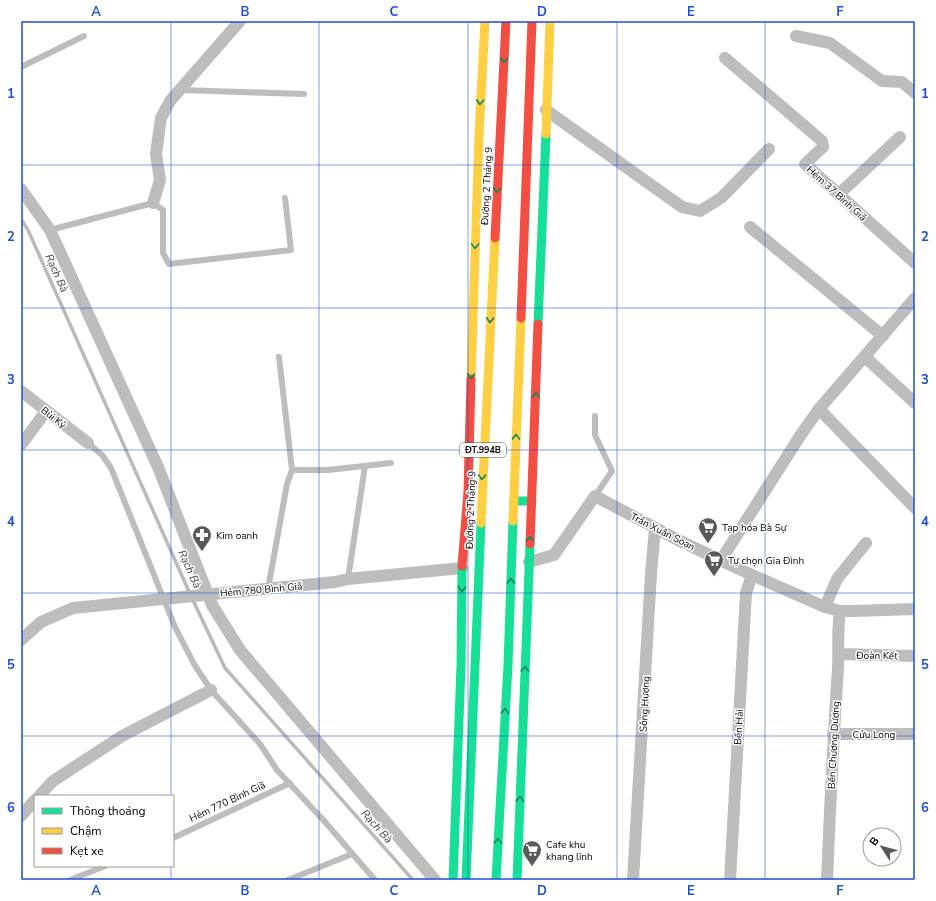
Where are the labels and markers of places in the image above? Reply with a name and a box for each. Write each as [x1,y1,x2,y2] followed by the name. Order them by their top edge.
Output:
[697,516,719,544] supermarket icon: Tạp hóa Bà Sự
[722,521,788,535] place label: Tạp hóa Bà Sự
[191,524,213,552] pharmacy icon: Kim oanh
[216,529,258,543] place label: Kim oanh
[703,549,725,577] supermarket icon: Tự chọn Gia Đình
[728,554,804,568] place label: Tự chọn Gia Đình
[546,838,593,864] place label: Cafe khu khang linh
[521,839,543,867] supermarket icon: Cafe khu khang linh

